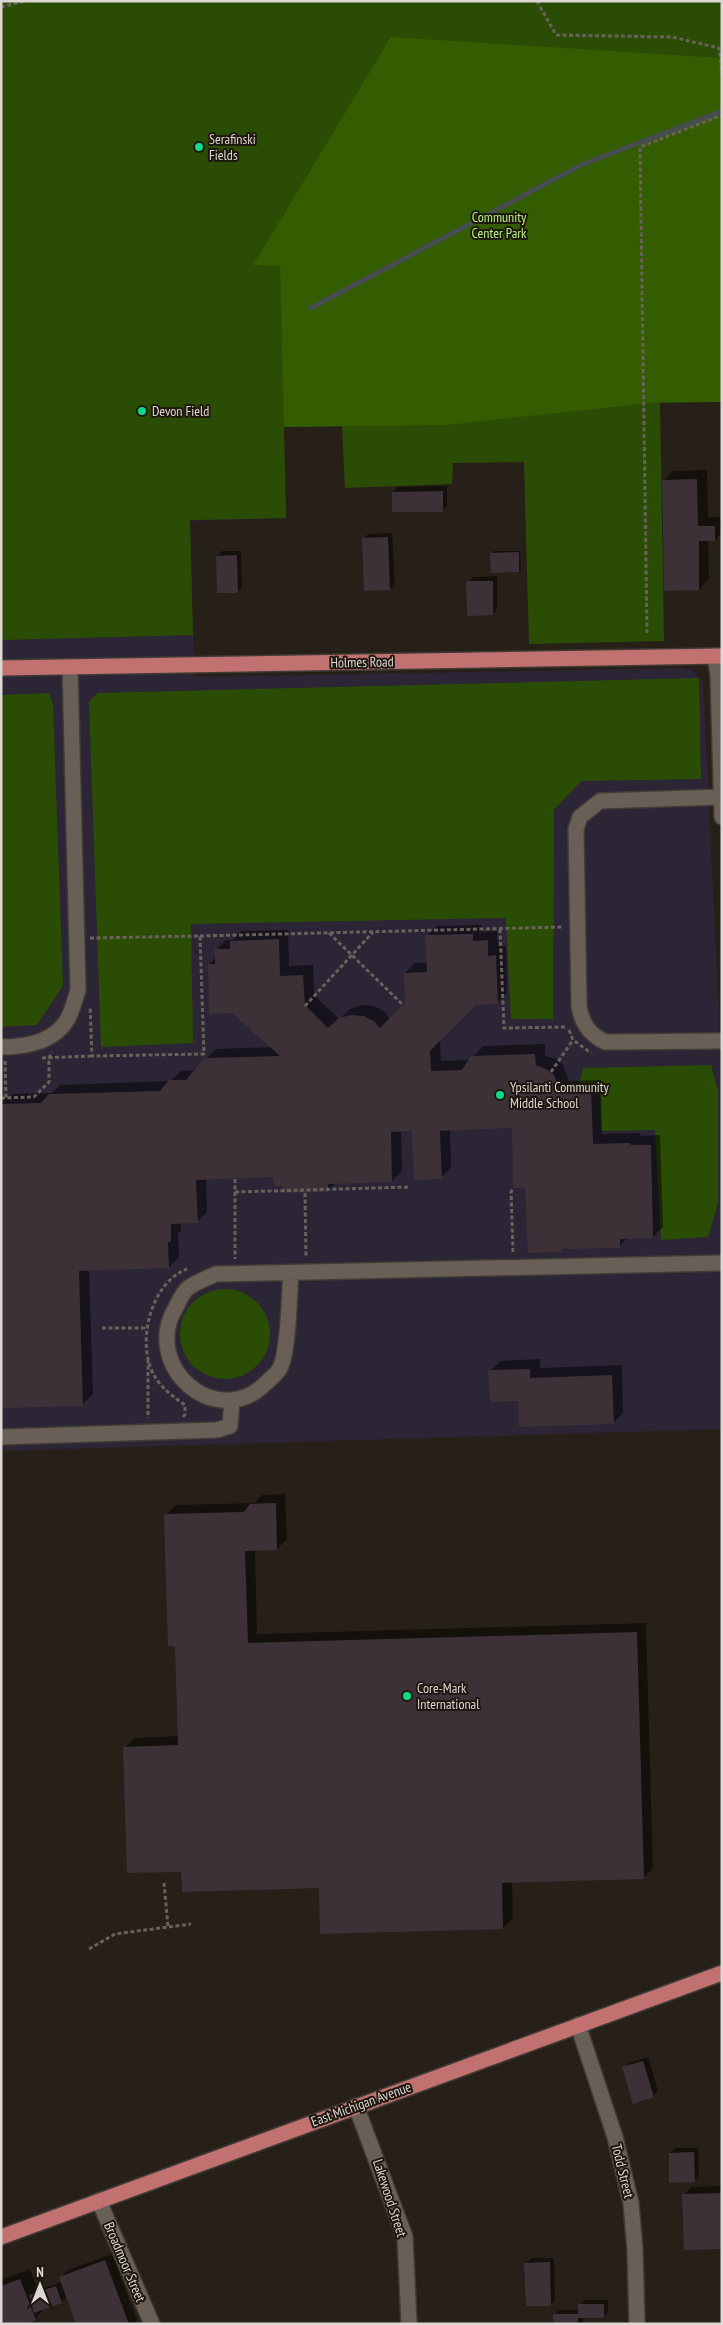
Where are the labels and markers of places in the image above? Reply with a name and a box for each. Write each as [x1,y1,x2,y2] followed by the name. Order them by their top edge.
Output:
[209,130,256,164] place label: Serafinski Fields
[193,141,205,153] marker: Serafinski Fields
[152,402,209,420] place label: Devon Field
[136,405,148,417] marker: Devon Field
[510,1078,610,1112] place label: Ypsilanti Community Middle School
[494,1089,506,1101] marker: Ypsilanti Community Middle School
[417,1679,480,1713] place label: Core-Mark International
[401,1690,413,1702] marker: Core-Mark International

